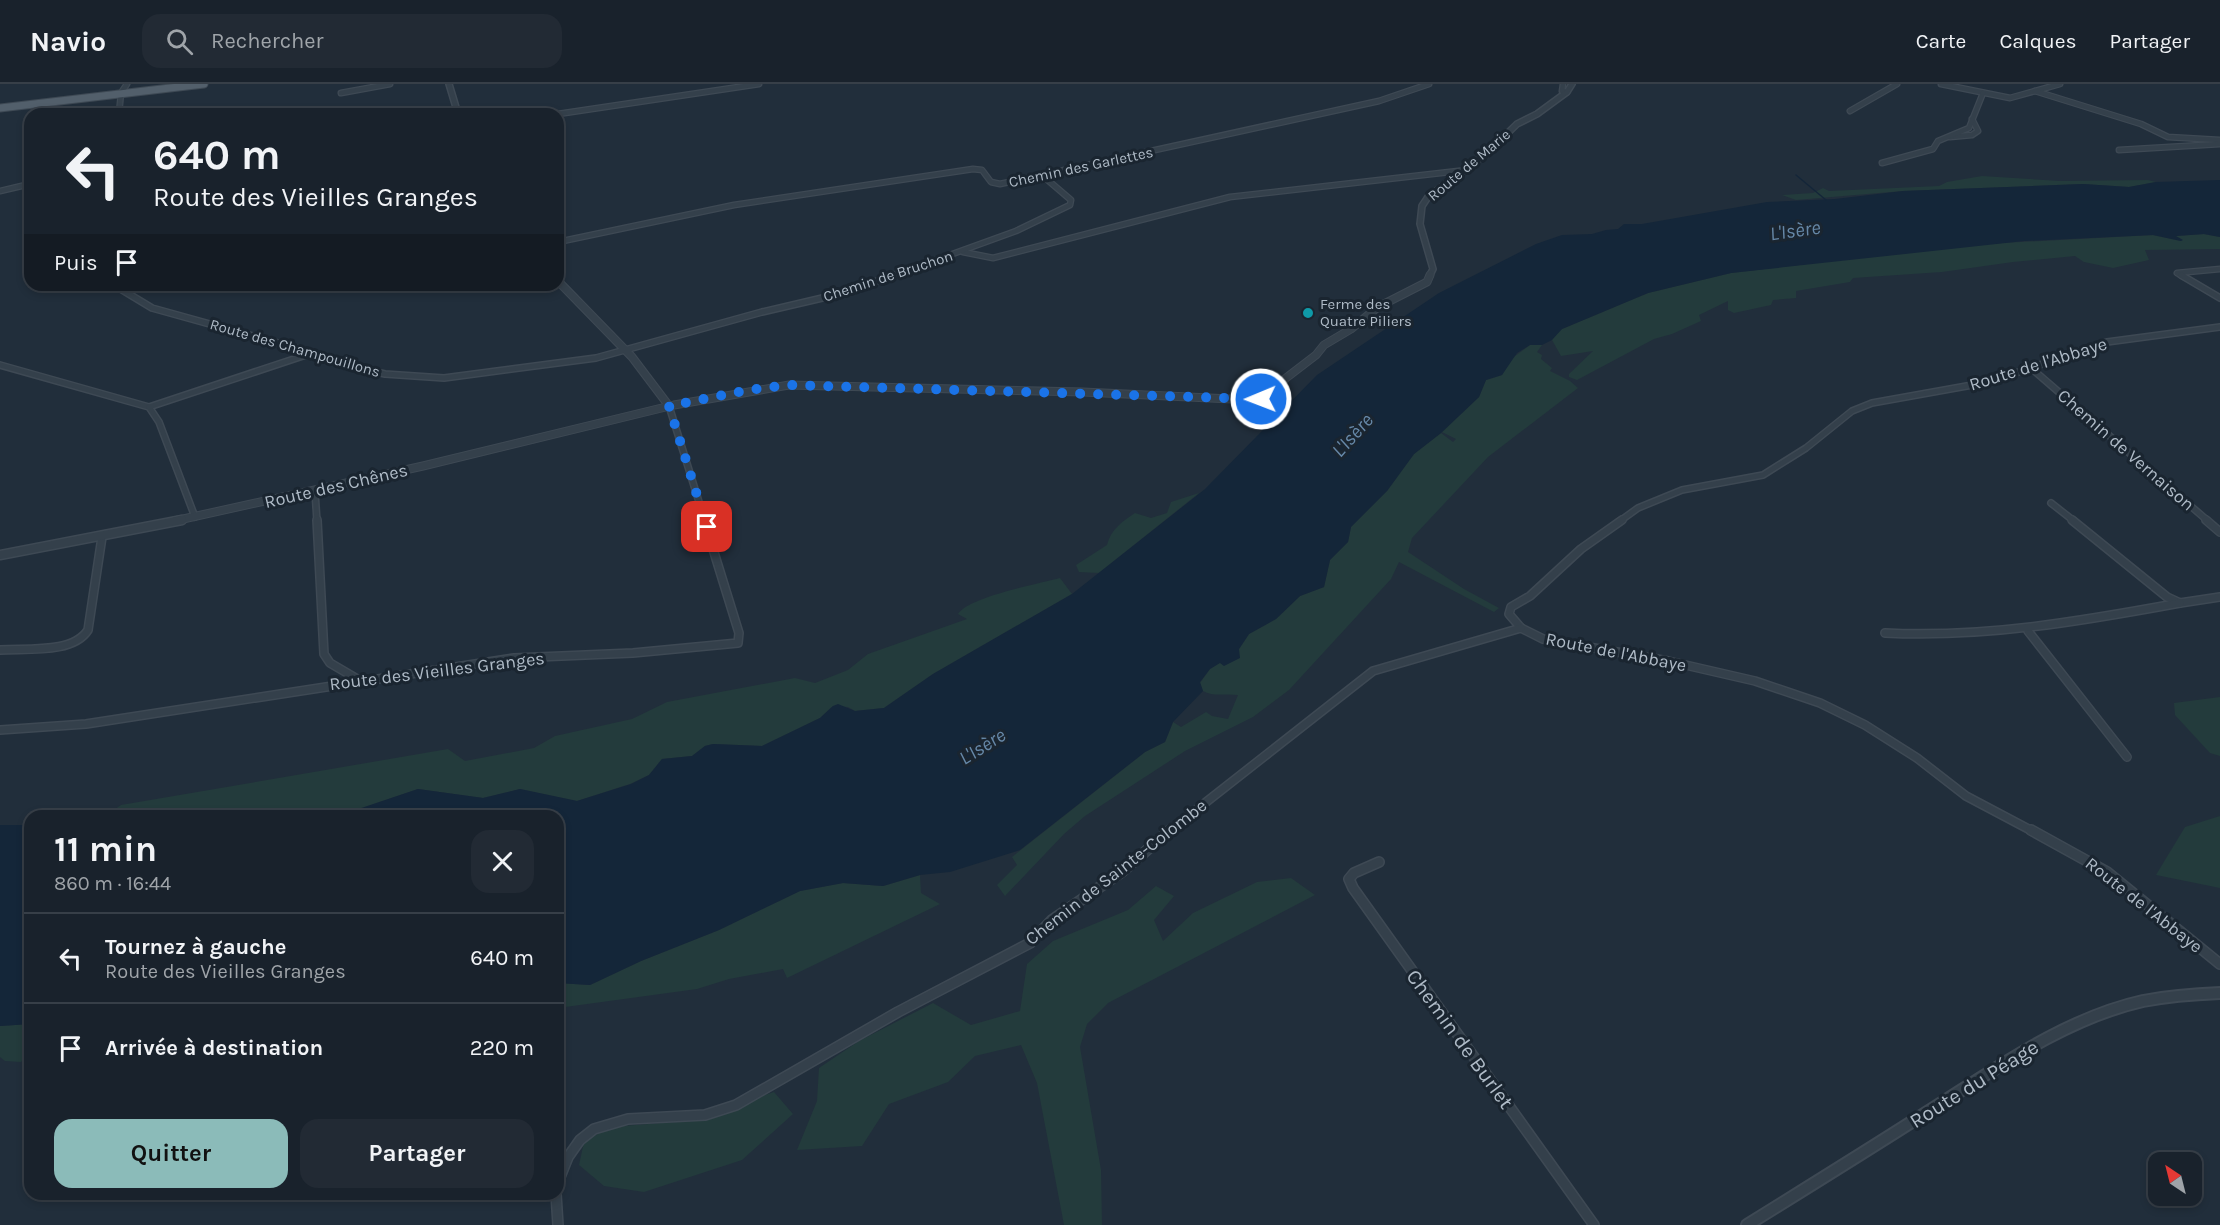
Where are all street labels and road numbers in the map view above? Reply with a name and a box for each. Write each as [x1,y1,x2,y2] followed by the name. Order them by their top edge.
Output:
[1424,125,1514,205] street label: Route de Marie
[1007,143,1155,191] street label: Chemin des Garlettes
[821,247,955,305] street label: Chemin de Bruchon
[208,315,382,381] street label: Route des Champouillons
[1966,333,2110,395] street label: Route de l'Abbaye
[2053,385,2199,515] street label: Chemin de Vernaison
[262,459,410,513] street label: Route des Chênes
[1544,628,1688,676] street label: Route de l'Abbaye
[328,647,546,695] street label: Route des Vieilles Granges
[1021,794,1211,950] street label: Chemin de Sainte-Colombe
[2081,852,2207,958] street label: Route de l'Abbaye
[1401,965,1519,1113] street label: Chemin de Burlet
[1905,1035,2043,1133] street label: Route du Péage

